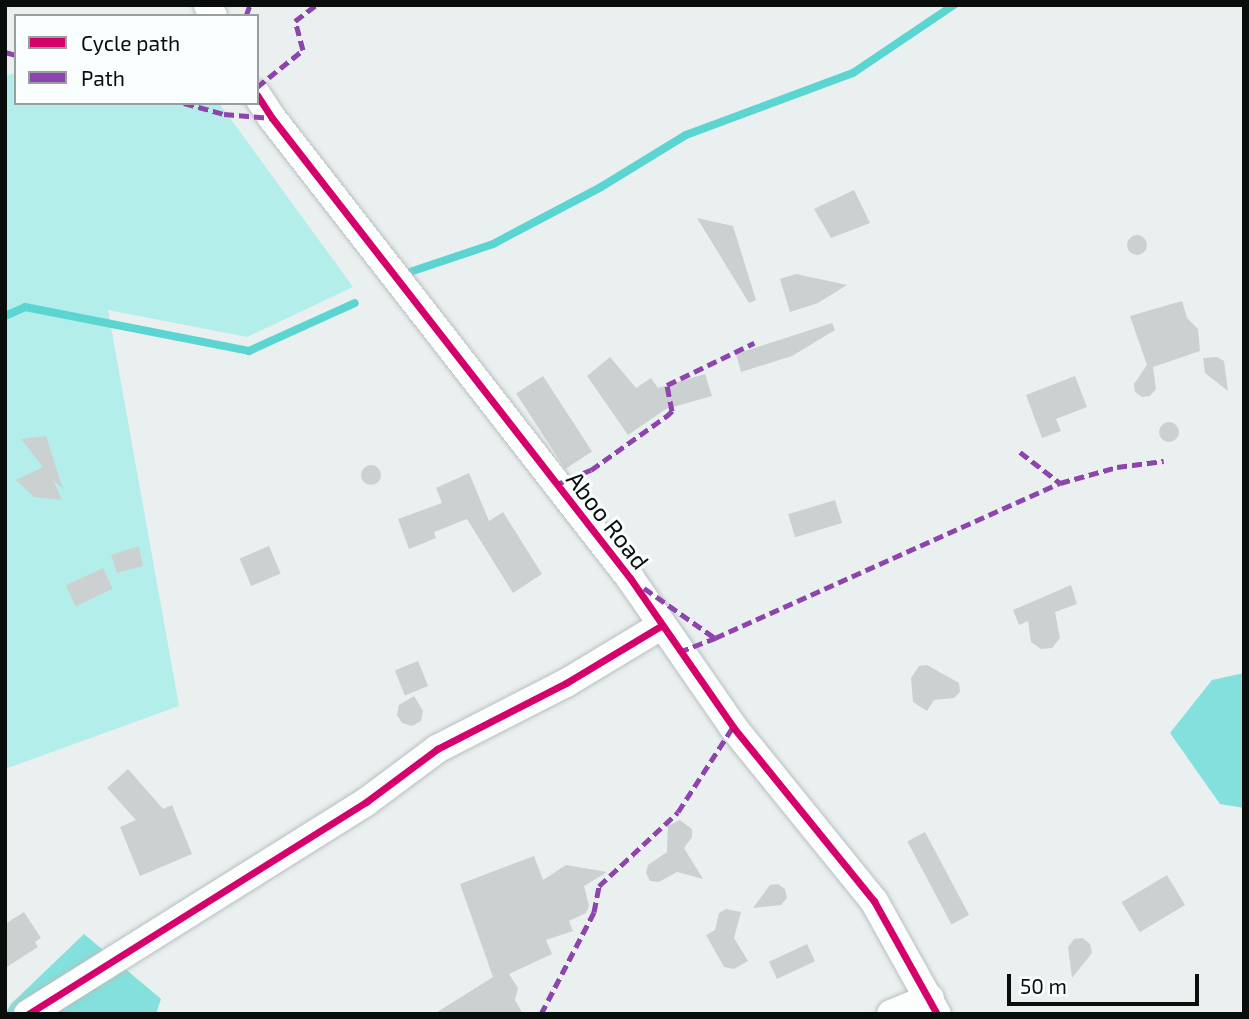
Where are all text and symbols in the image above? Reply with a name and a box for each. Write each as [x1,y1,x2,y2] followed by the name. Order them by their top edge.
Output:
[14,14,259,105] legend
[81,30,180,55] text: Cycle path
[81,65,125,90] text: Path
[561,465,655,575] street label: Aboo Road
[1011,960,1204,1004] scale bar
[1020,973,1067,998] text: 50 m

